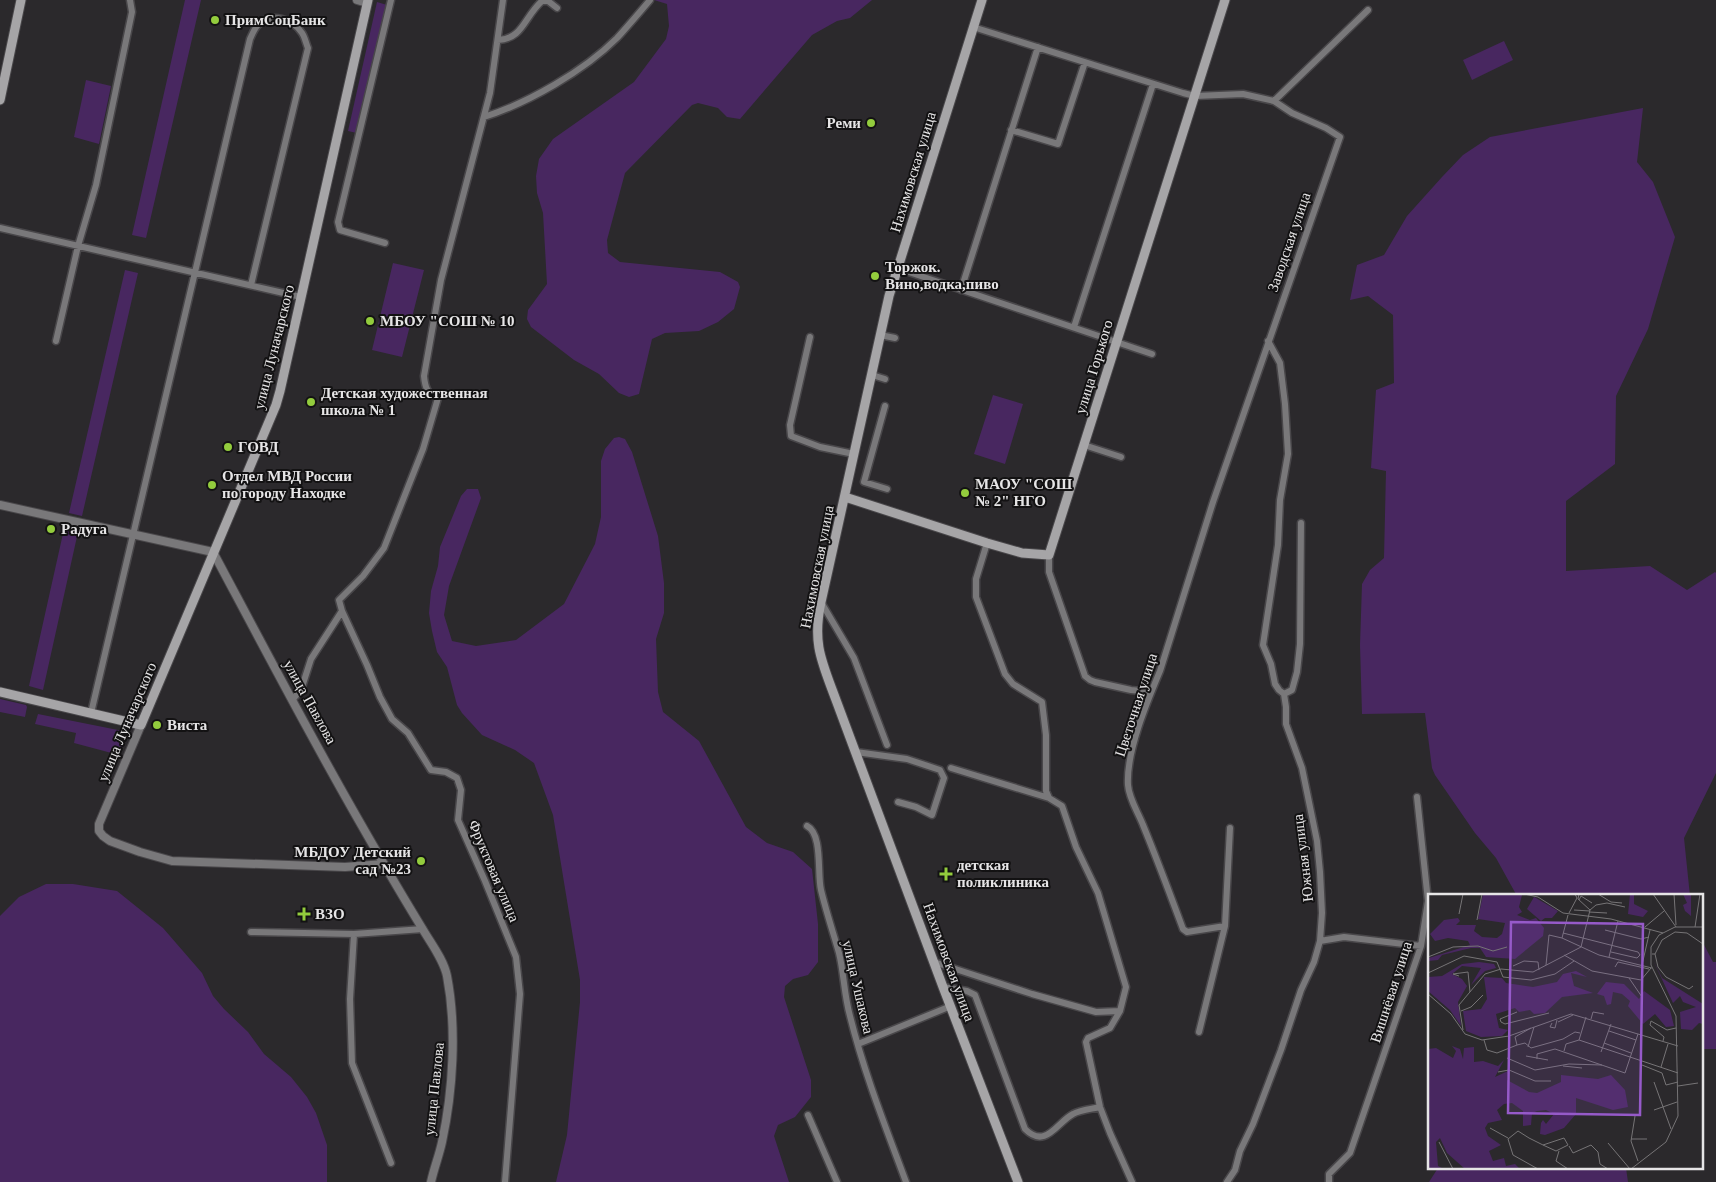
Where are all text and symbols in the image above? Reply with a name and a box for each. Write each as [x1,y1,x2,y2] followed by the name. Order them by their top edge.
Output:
[225,12,326,28] place label: ПримСоцБанк
[209,14,221,26] marker: ПримСоцБанк
[887,110,939,234] street label: Нахимовская улица
[827,115,861,131] place label: Реми
[865,117,877,129] marker: Реми
[1265,190,1314,294] street label: Заводская улица
[885,259,999,292] place label: Торжок. Вино,водка,пиво
[869,270,881,282] marker: Торжок. Вино,водка,пиво
[251,283,297,411] street label: улица Луначарского
[380,313,514,329] place label: МБОУ "СОШ № 10
[364,315,376,327] marker: МБОУ "СОШ № 10
[1072,318,1116,416] street label: улица Горького
[321,385,488,418] place label: Детская художественная школа № 1
[305,396,317,408] marker: Детская художественная школа № 1
[238,439,279,455] place label: ГОВД
[222,441,234,453] marker: ГОВД
[222,468,352,501] place label: Отдел МВД России по городу Находке
[975,476,1073,509] place label: МАОУ "СОШ № 2" НГО
[206,479,218,491] marker: Отдел МВД России по городу Находке
[959,487,971,499] marker: МАОУ "СОШ № 2" НГО
[797,504,837,630] street label: Нахимовская улица
[61,521,108,537] place label: Радуга
[45,523,57,535] marker: Радуга
[1112,651,1160,759] street label: Цветочная улица
[280,657,340,747] street label: улица Павлова
[95,660,159,784] street label: улица Луначарского
[167,717,208,733] place label: Виста
[151,719,163,731] marker: Виста
[1290,813,1316,903] street label: Южная улица
[465,818,523,925] street label: Фруктовая улица
[294,844,411,877] place label: МБДОУ Детский сад №23
[415,855,427,867] marker: МБДОУ Детский сад №23
[957,857,1049,890] place label: детская поликлиника
[939,867,953,881] marker: детская поликлиника
[1428,894,1704,1170] inset map
[920,900,978,1024] street label: Нахимовская улица
[315,906,345,922] place label: ВЗО
[297,907,311,921] marker: ВЗО
[839,938,877,1036] street label: улица Ушакова
[1367,939,1415,1045] street label: Вишнёвая улица
[421,1041,447,1136] street label: улица Павлова

